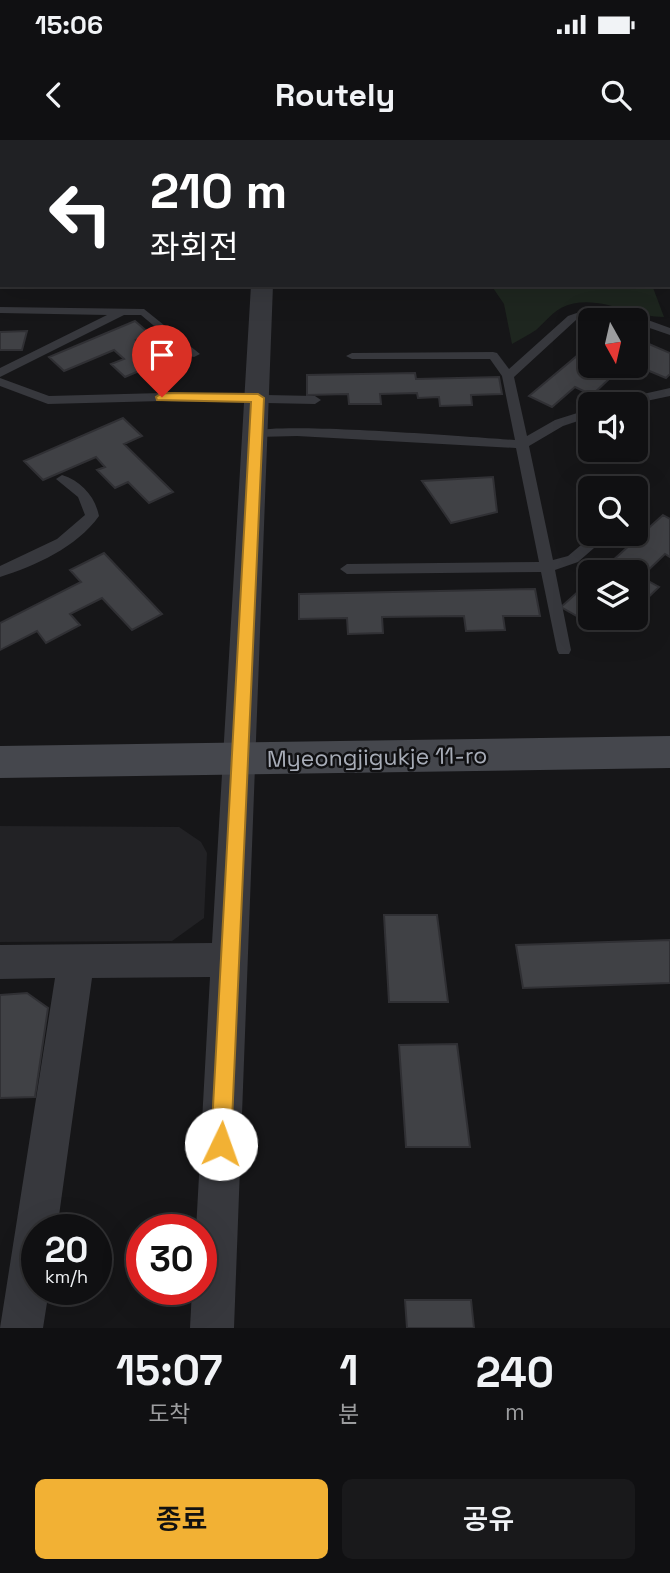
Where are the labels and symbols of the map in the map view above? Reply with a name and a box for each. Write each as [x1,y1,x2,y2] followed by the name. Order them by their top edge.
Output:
[578,308,648,378] north arrow
[132,325,192,397] pin
[266,740,488,774] street label: Myeongjigukje 11-ro
[184,1107,258,1181] position arrow
[126,1214,217,1305] speed limit sign: 30

